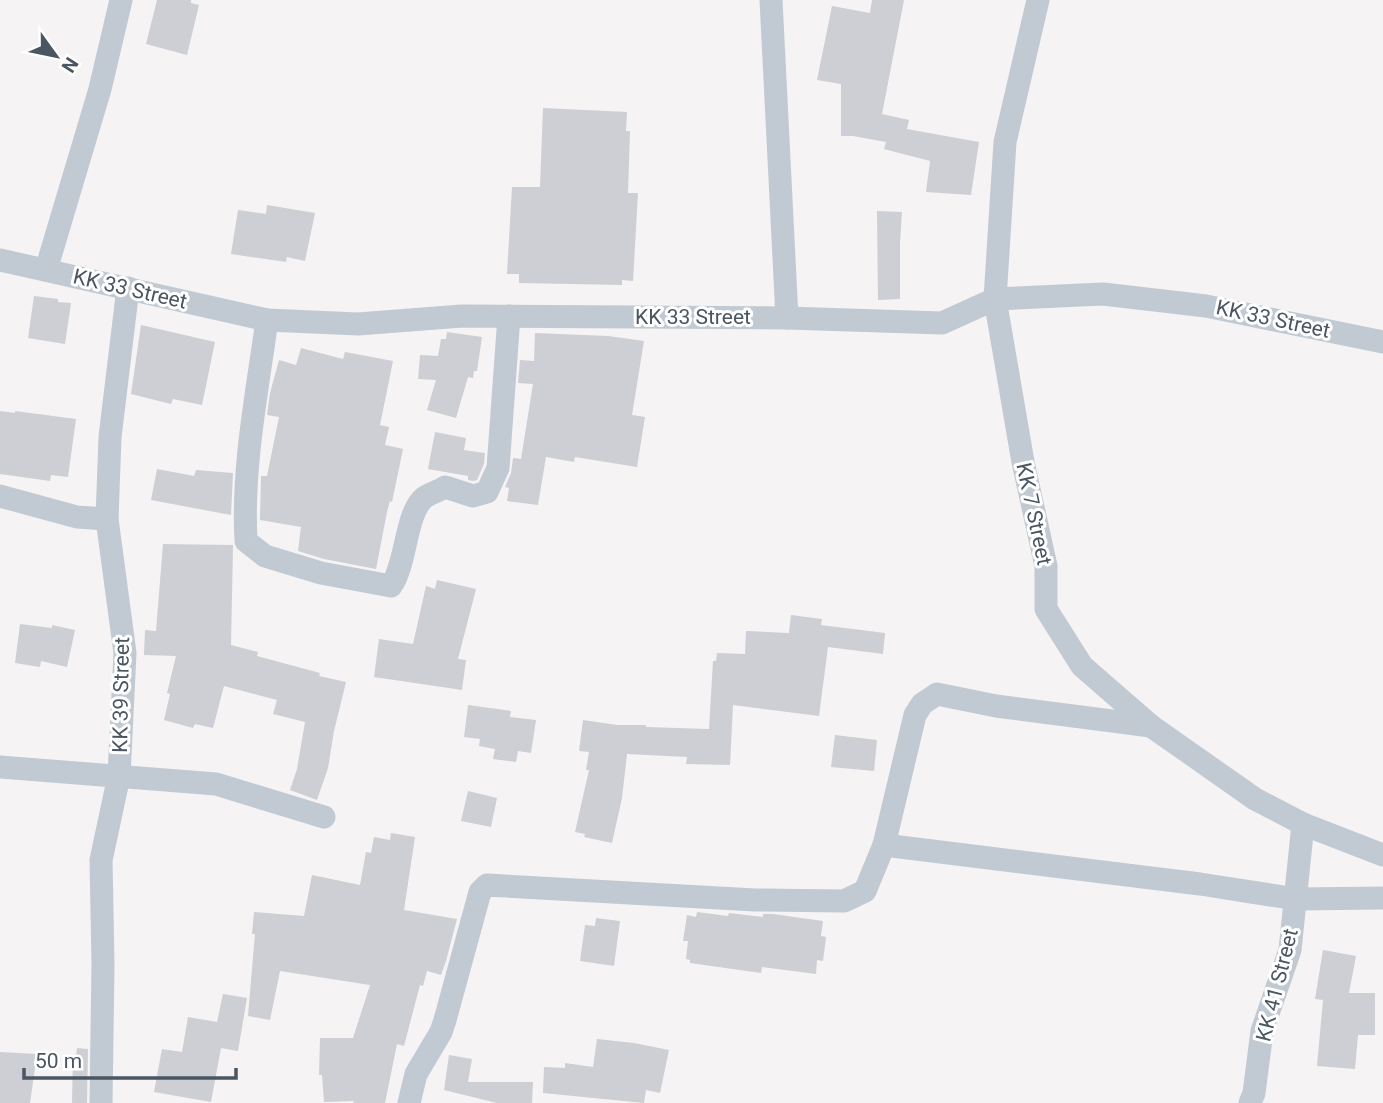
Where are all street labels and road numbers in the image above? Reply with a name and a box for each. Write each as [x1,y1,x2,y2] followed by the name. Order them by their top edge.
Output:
[71,264,189,314] street label: KK 33 Street
[1214,295,1332,343] street label: KK 33 Street
[635,305,751,329] street label: KK 33 Street
[1011,461,1057,567] street label: KK 7 Street
[108,637,134,753] street label: KK 39 Street
[1251,926,1303,1044] street label: KK 41 Street

